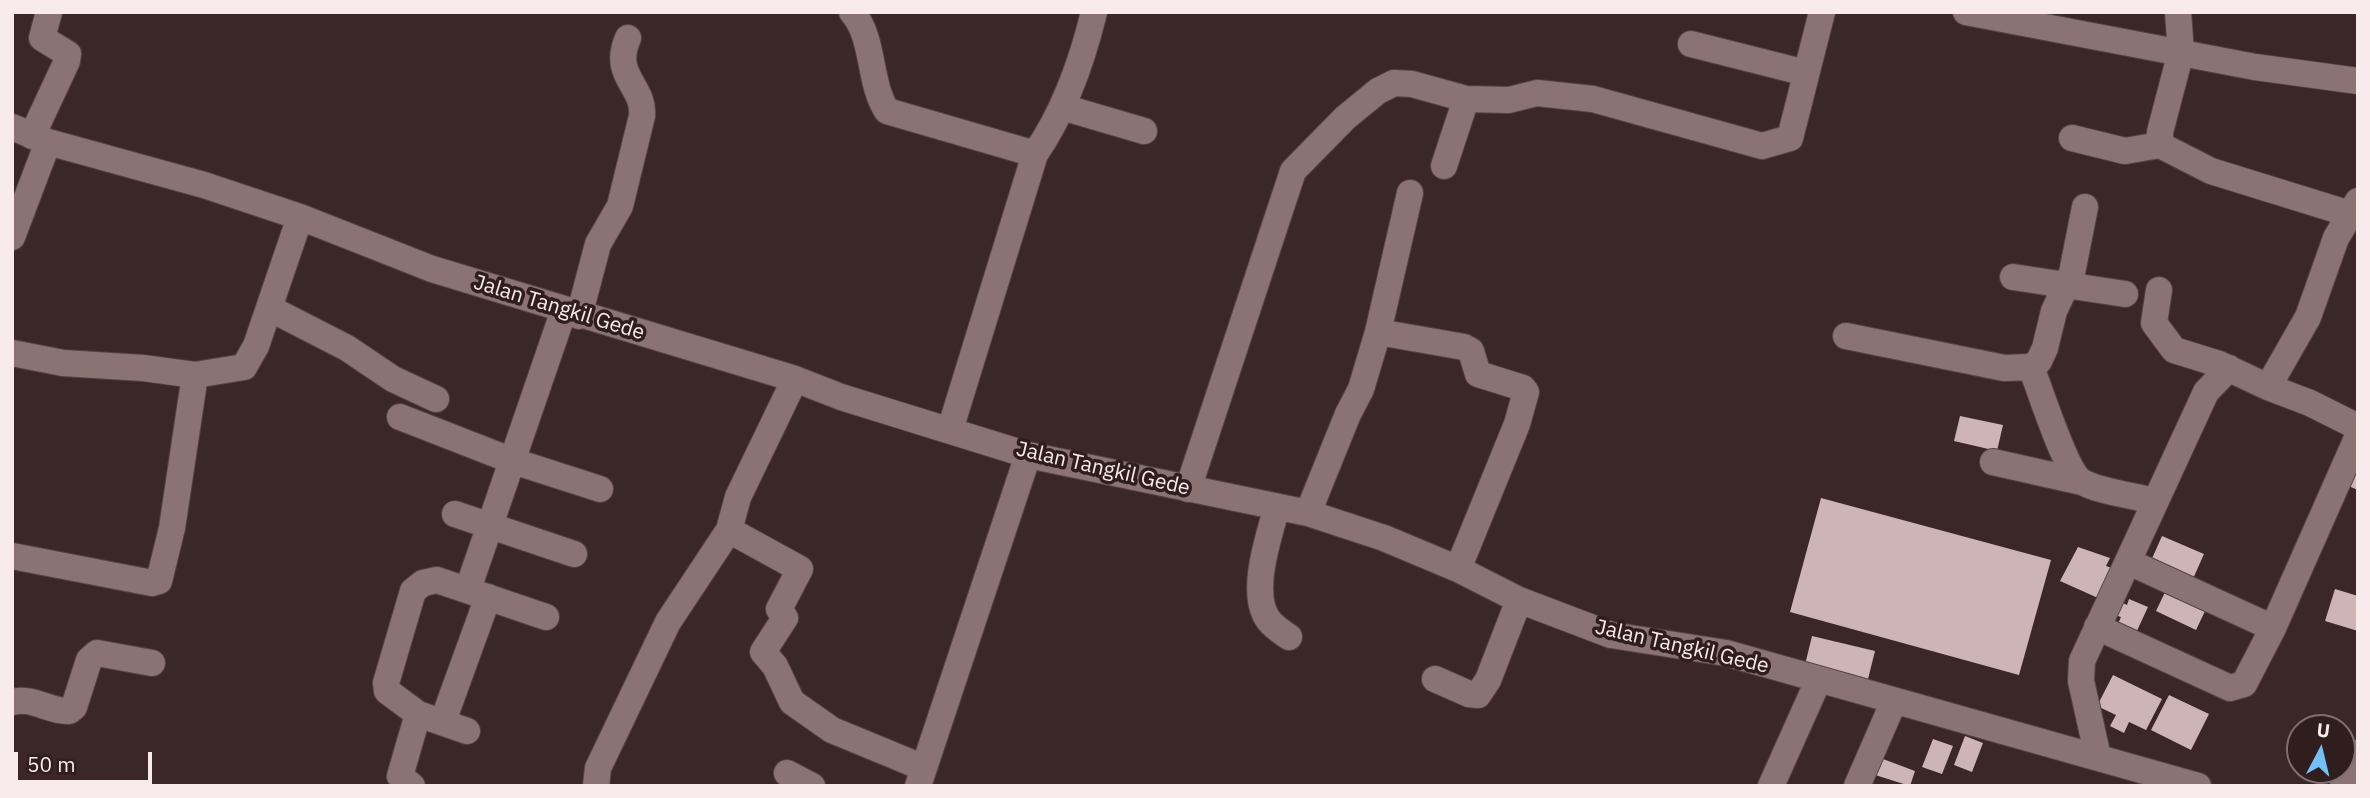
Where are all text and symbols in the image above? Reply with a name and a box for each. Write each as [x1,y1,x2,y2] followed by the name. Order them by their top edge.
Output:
[471,270,647,346] street label: Jalan Tangkil Gede
[1014,437,1192,501] street label: Jalan Tangkil Gede
[1593,615,1771,679] street label: Jalan Tangkil Gede
[2286,714,2356,784] north arrow
[2315,717,2331,743] text: U
[18,738,156,782] scale bar
[27,750,76,778] text: 50 m

